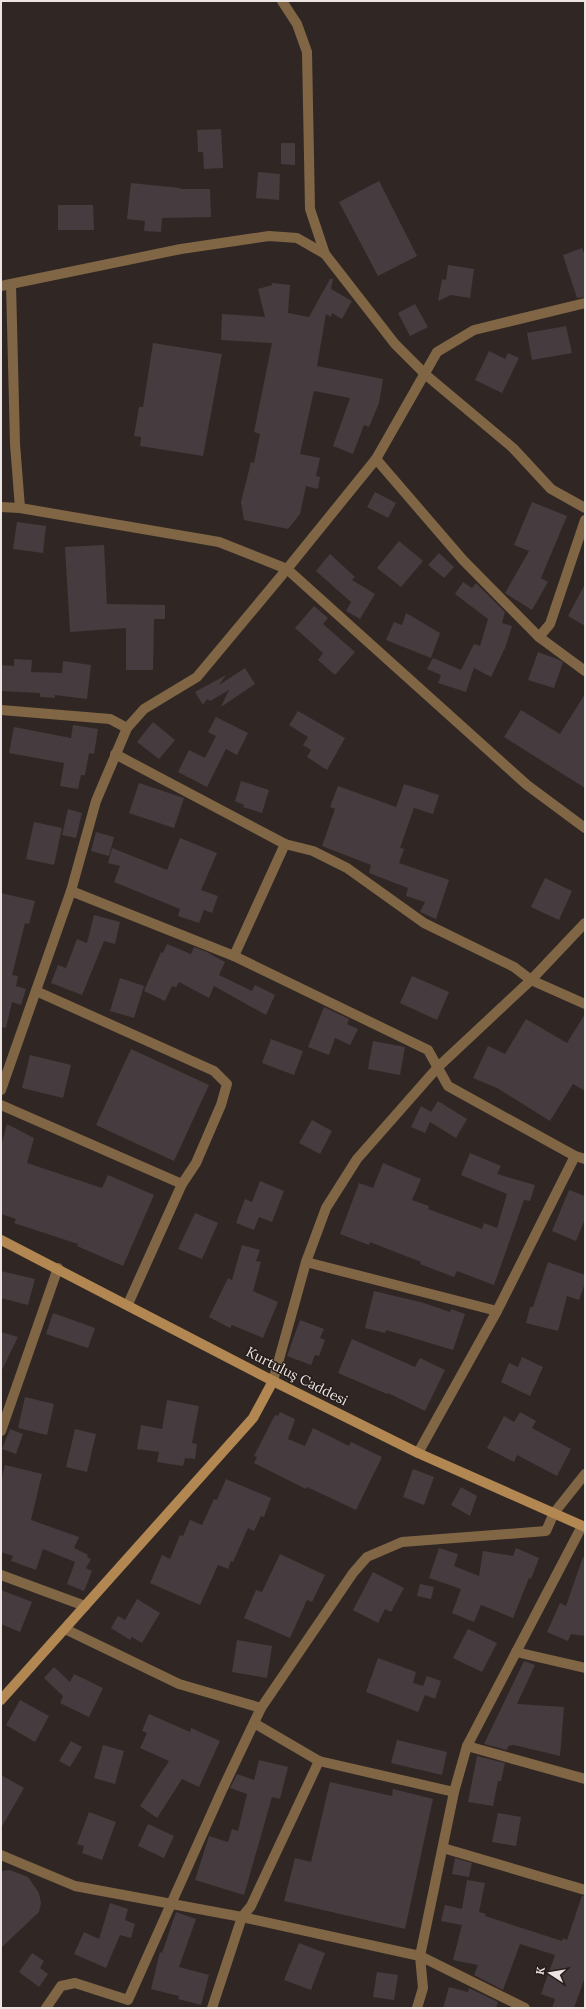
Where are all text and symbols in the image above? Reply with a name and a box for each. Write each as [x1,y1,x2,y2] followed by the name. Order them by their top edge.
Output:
[243,1343,351,1409] street label: Kurtuluş Caddesi
[530,1953,570,1993] north arrow
[533,1965,548,1976] text: K

